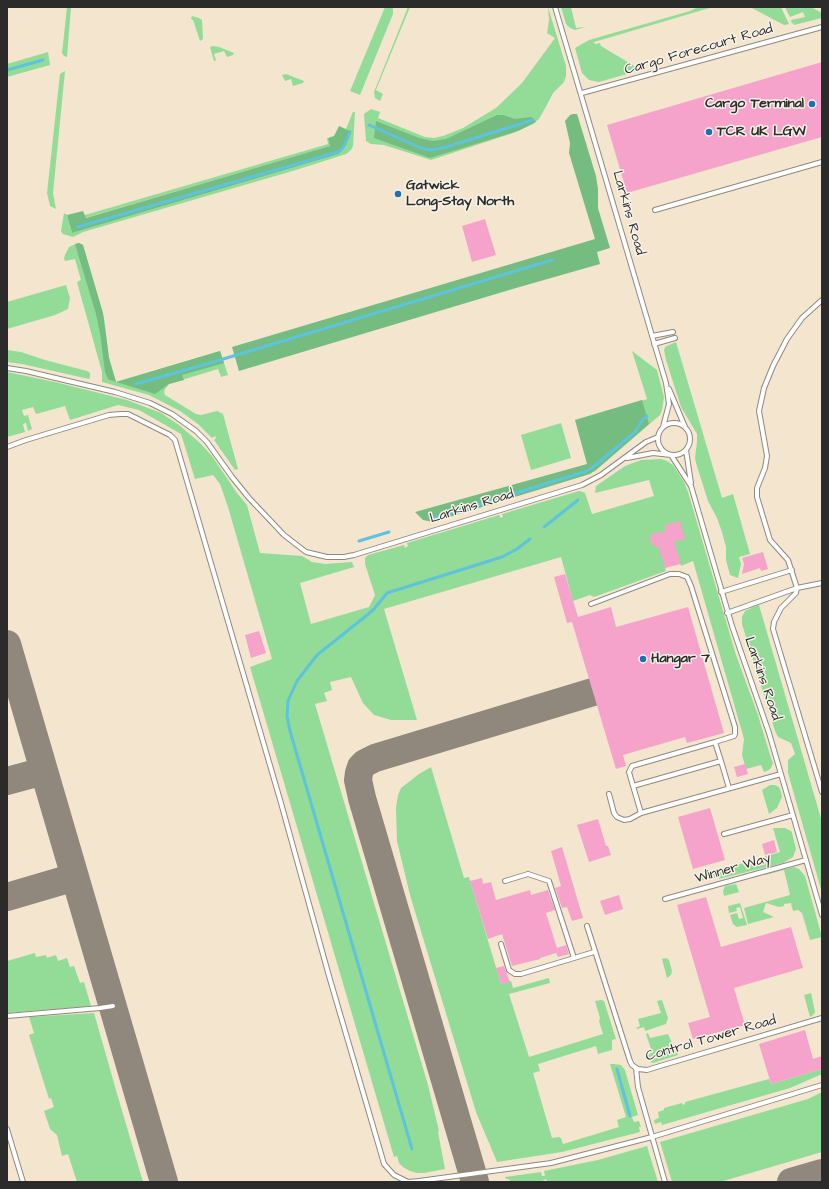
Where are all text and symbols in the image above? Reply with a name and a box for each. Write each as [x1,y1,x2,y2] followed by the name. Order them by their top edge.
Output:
[623,21,775,79] street label: Cargo Forecourt Road
[705,96,804,112] place label: Cargo Terminal
[807,99,817,109] marker: Cargo Terminal
[717,124,806,140] place label: TCR UK LGW
[704,127,714,137] marker: TCR UK LGW
[608,169,648,257] street label: Larkins Road
[406,178,514,210] place label: Gatwick Long-Stay North
[393,189,403,199] marker: Gatwick Long-Stay North
[428,486,516,528] street label: Larkins Road
[740,635,784,723] street label: Larkins Road
[651,651,710,667] place label: Hangar 7
[638,654,648,664] marker: Hangar 7
[693,850,773,888] street label: Winner Way
[644,1012,778,1066] street label: Control Tower Road

